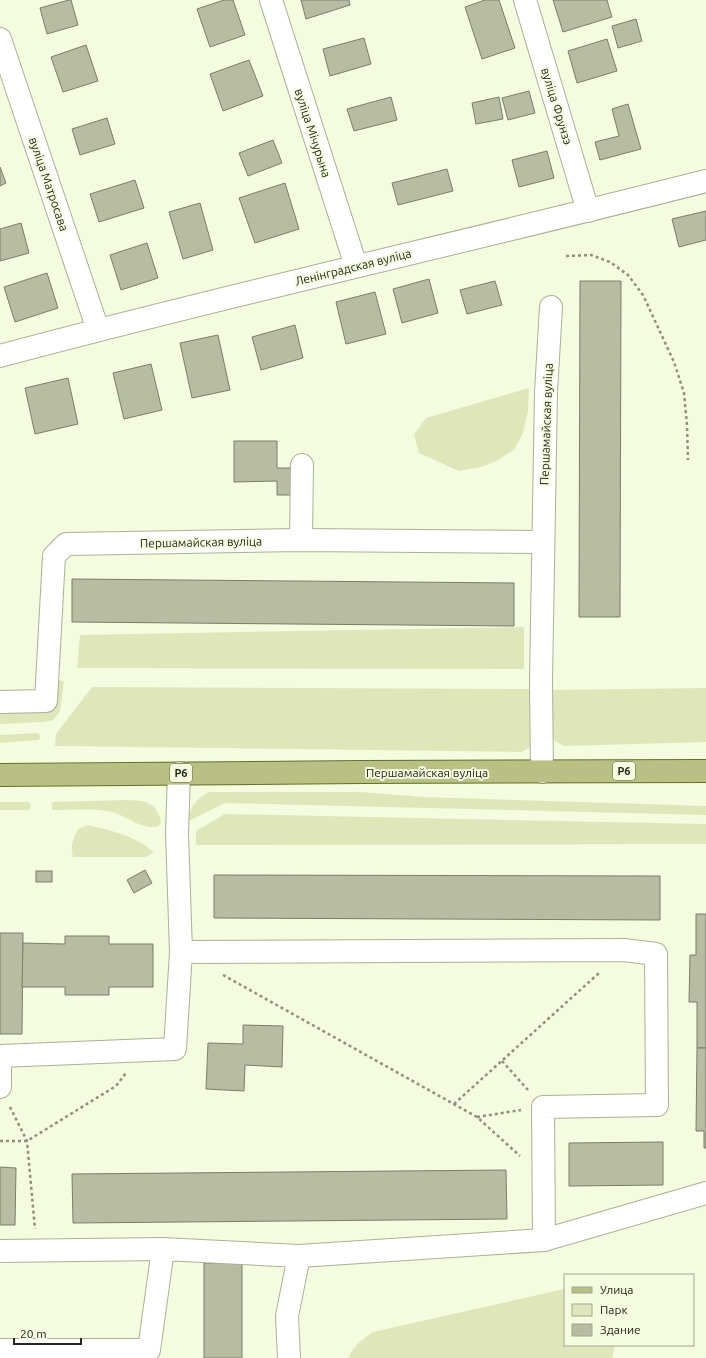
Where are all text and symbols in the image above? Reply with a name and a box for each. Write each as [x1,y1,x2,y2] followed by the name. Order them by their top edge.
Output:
[539,66,575,146] street label: вуліца Фрунзэ
[293,87,333,179] street label: вуліца Мічурына
[27,135,71,233] street label: вуліца Матросава
[294,246,412,288] street label: Ленінградская вуліца
[537,363,555,485] street label: Першамайская вуліца
[140,534,262,550] street label: Першамайская вуліца
[613,762,635,780] road number: Р6
[170,764,192,782] road number: Р6
[366,766,488,779] street label: Першамайская вуліца
[564,1274,694,1346] legend
[600,1283,633,1296] text: Улица
[600,1303,628,1316] text: Парк
[14,1320,81,1346] scale bar
[600,1323,641,1336] text: Здание
[20,1327,47,1340] text: 20 m

